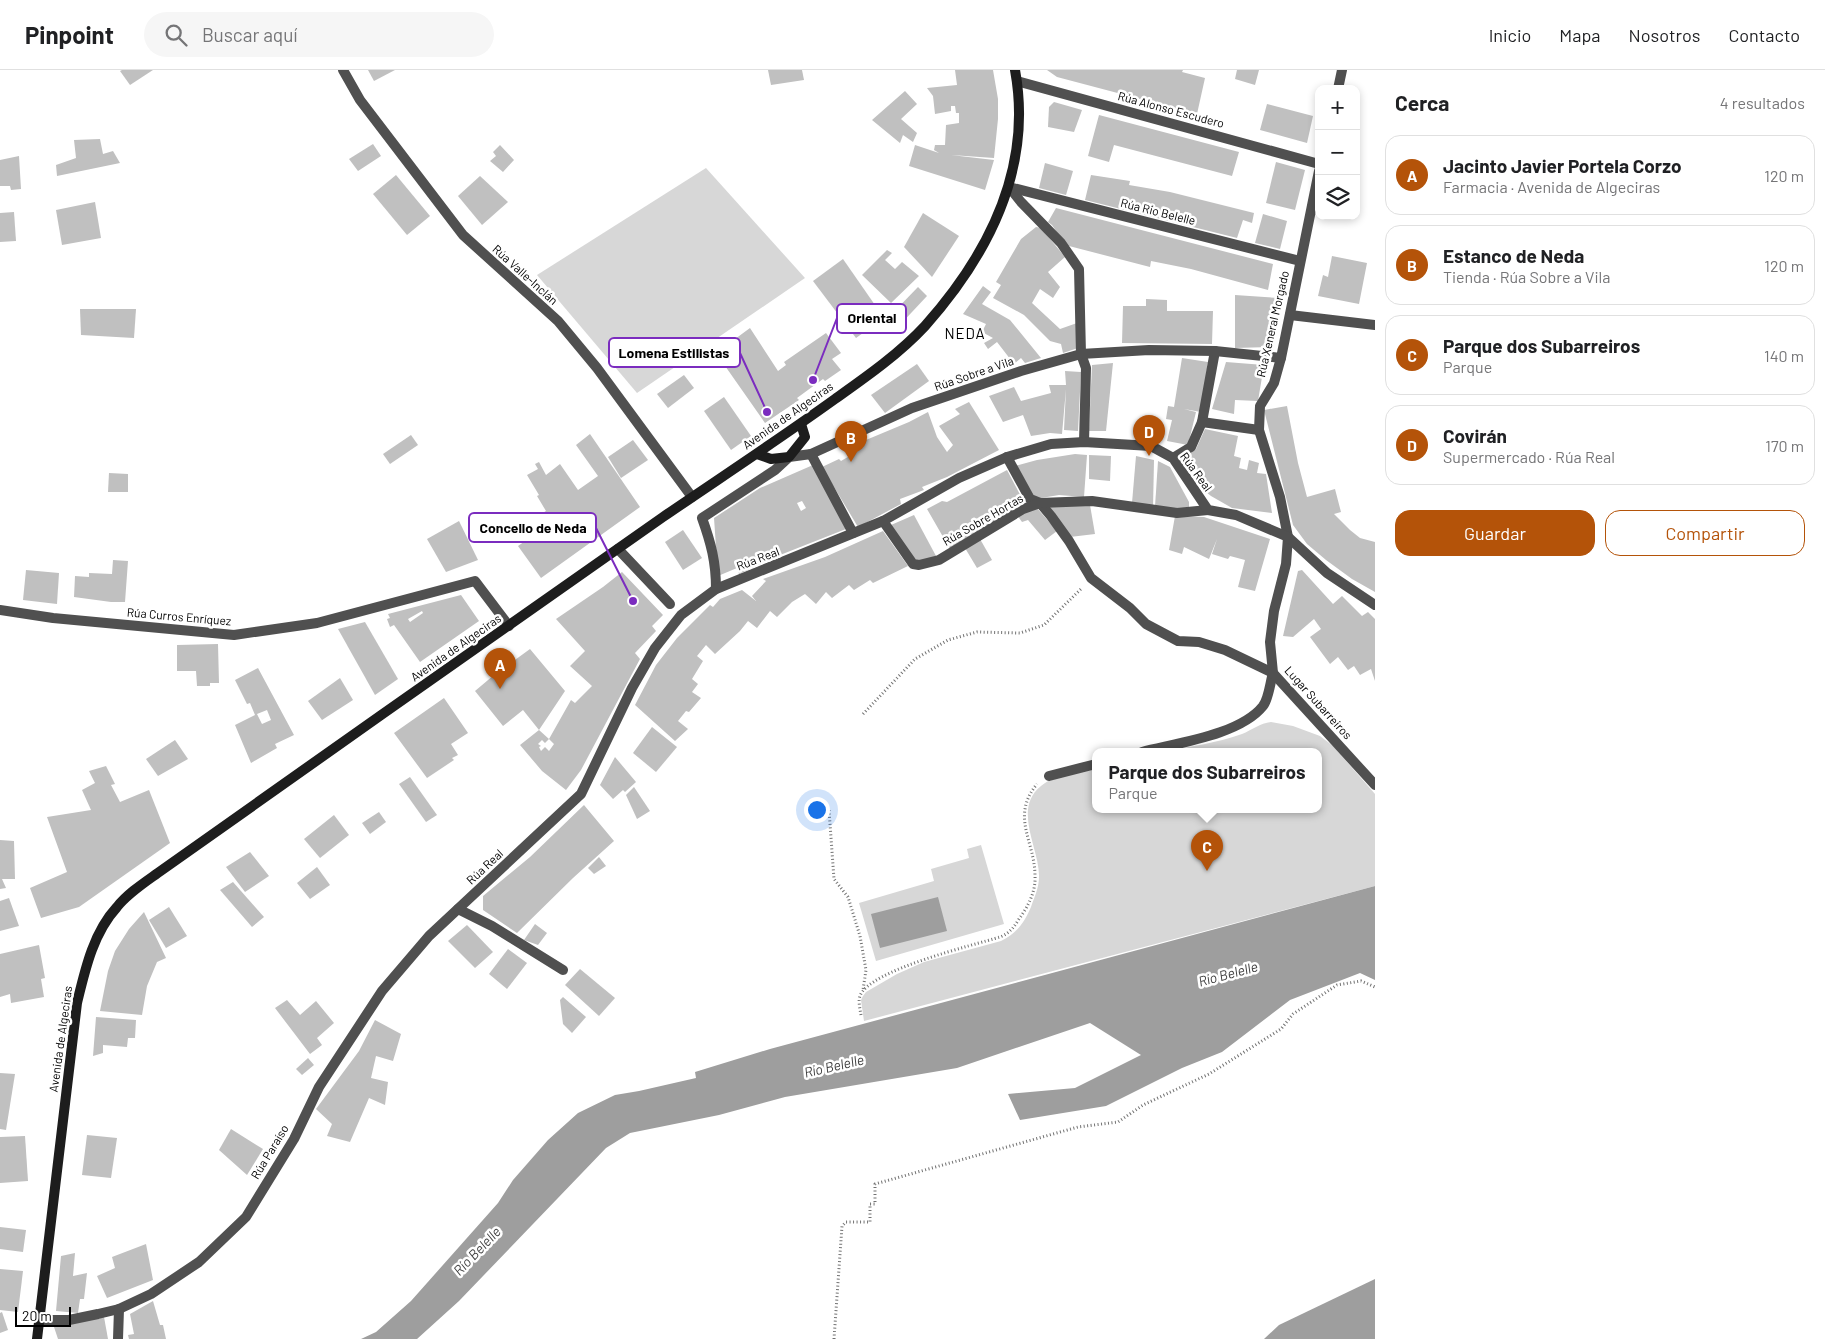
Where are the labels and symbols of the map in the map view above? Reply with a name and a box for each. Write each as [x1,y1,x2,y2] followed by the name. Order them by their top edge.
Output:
[1117,88,1226,130] street label: Rúa Alonso Escudero
[1119,195,1197,227] street label: Rúa Rio Belelle
[490,241,561,307] street label: Rúa Valle-Inclán
[1253,269,1291,378] street label: Rúa Xeneral Morgado
[837,304,906,333] callout: Oriental
[847,309,897,326] text: Oriental
[944,324,986,342] district label: NEDA
[609,338,740,367] callout: Lomena Estilistas
[619,344,729,361] text: Lomena Estilistas
[932,353,1015,393] street label: Rúa Sobre a Vila
[739,379,836,452] street label: Avenida de Algeciras
[1133,415,1165,456] pin: D
[835,421,867,462] pin: B
[1178,449,1216,494] street label: Rúa Real
[940,490,1025,548] street label: Rúa Sobre Hortas
[469,513,596,542] callout: Concello de Neda
[479,519,587,536] text: Concello de Neda
[734,543,781,573] street label: Rúa Real
[126,604,232,628] street label: Rúa Curros Enríquez
[408,611,504,685] street label: Avenida de Algeciras
[484,648,516,689] pin: A
[1282,663,1355,742] street label: Lugar Subarreiros
[804,797,830,823] your location
[1191,830,1223,871] pin: C
[463,846,506,887] street label: Rúa Real
[1196,957,1259,990] water label: Río Belelle
[46,985,74,1093] street label: Avenida de Algeciras
[802,1050,865,1081] water label: Río Belelle
[247,1122,291,1181] street label: Rúa Paraíso
[449,1223,504,1278] water label: Río Belelle
[15,1304,71,1327] scale bar

